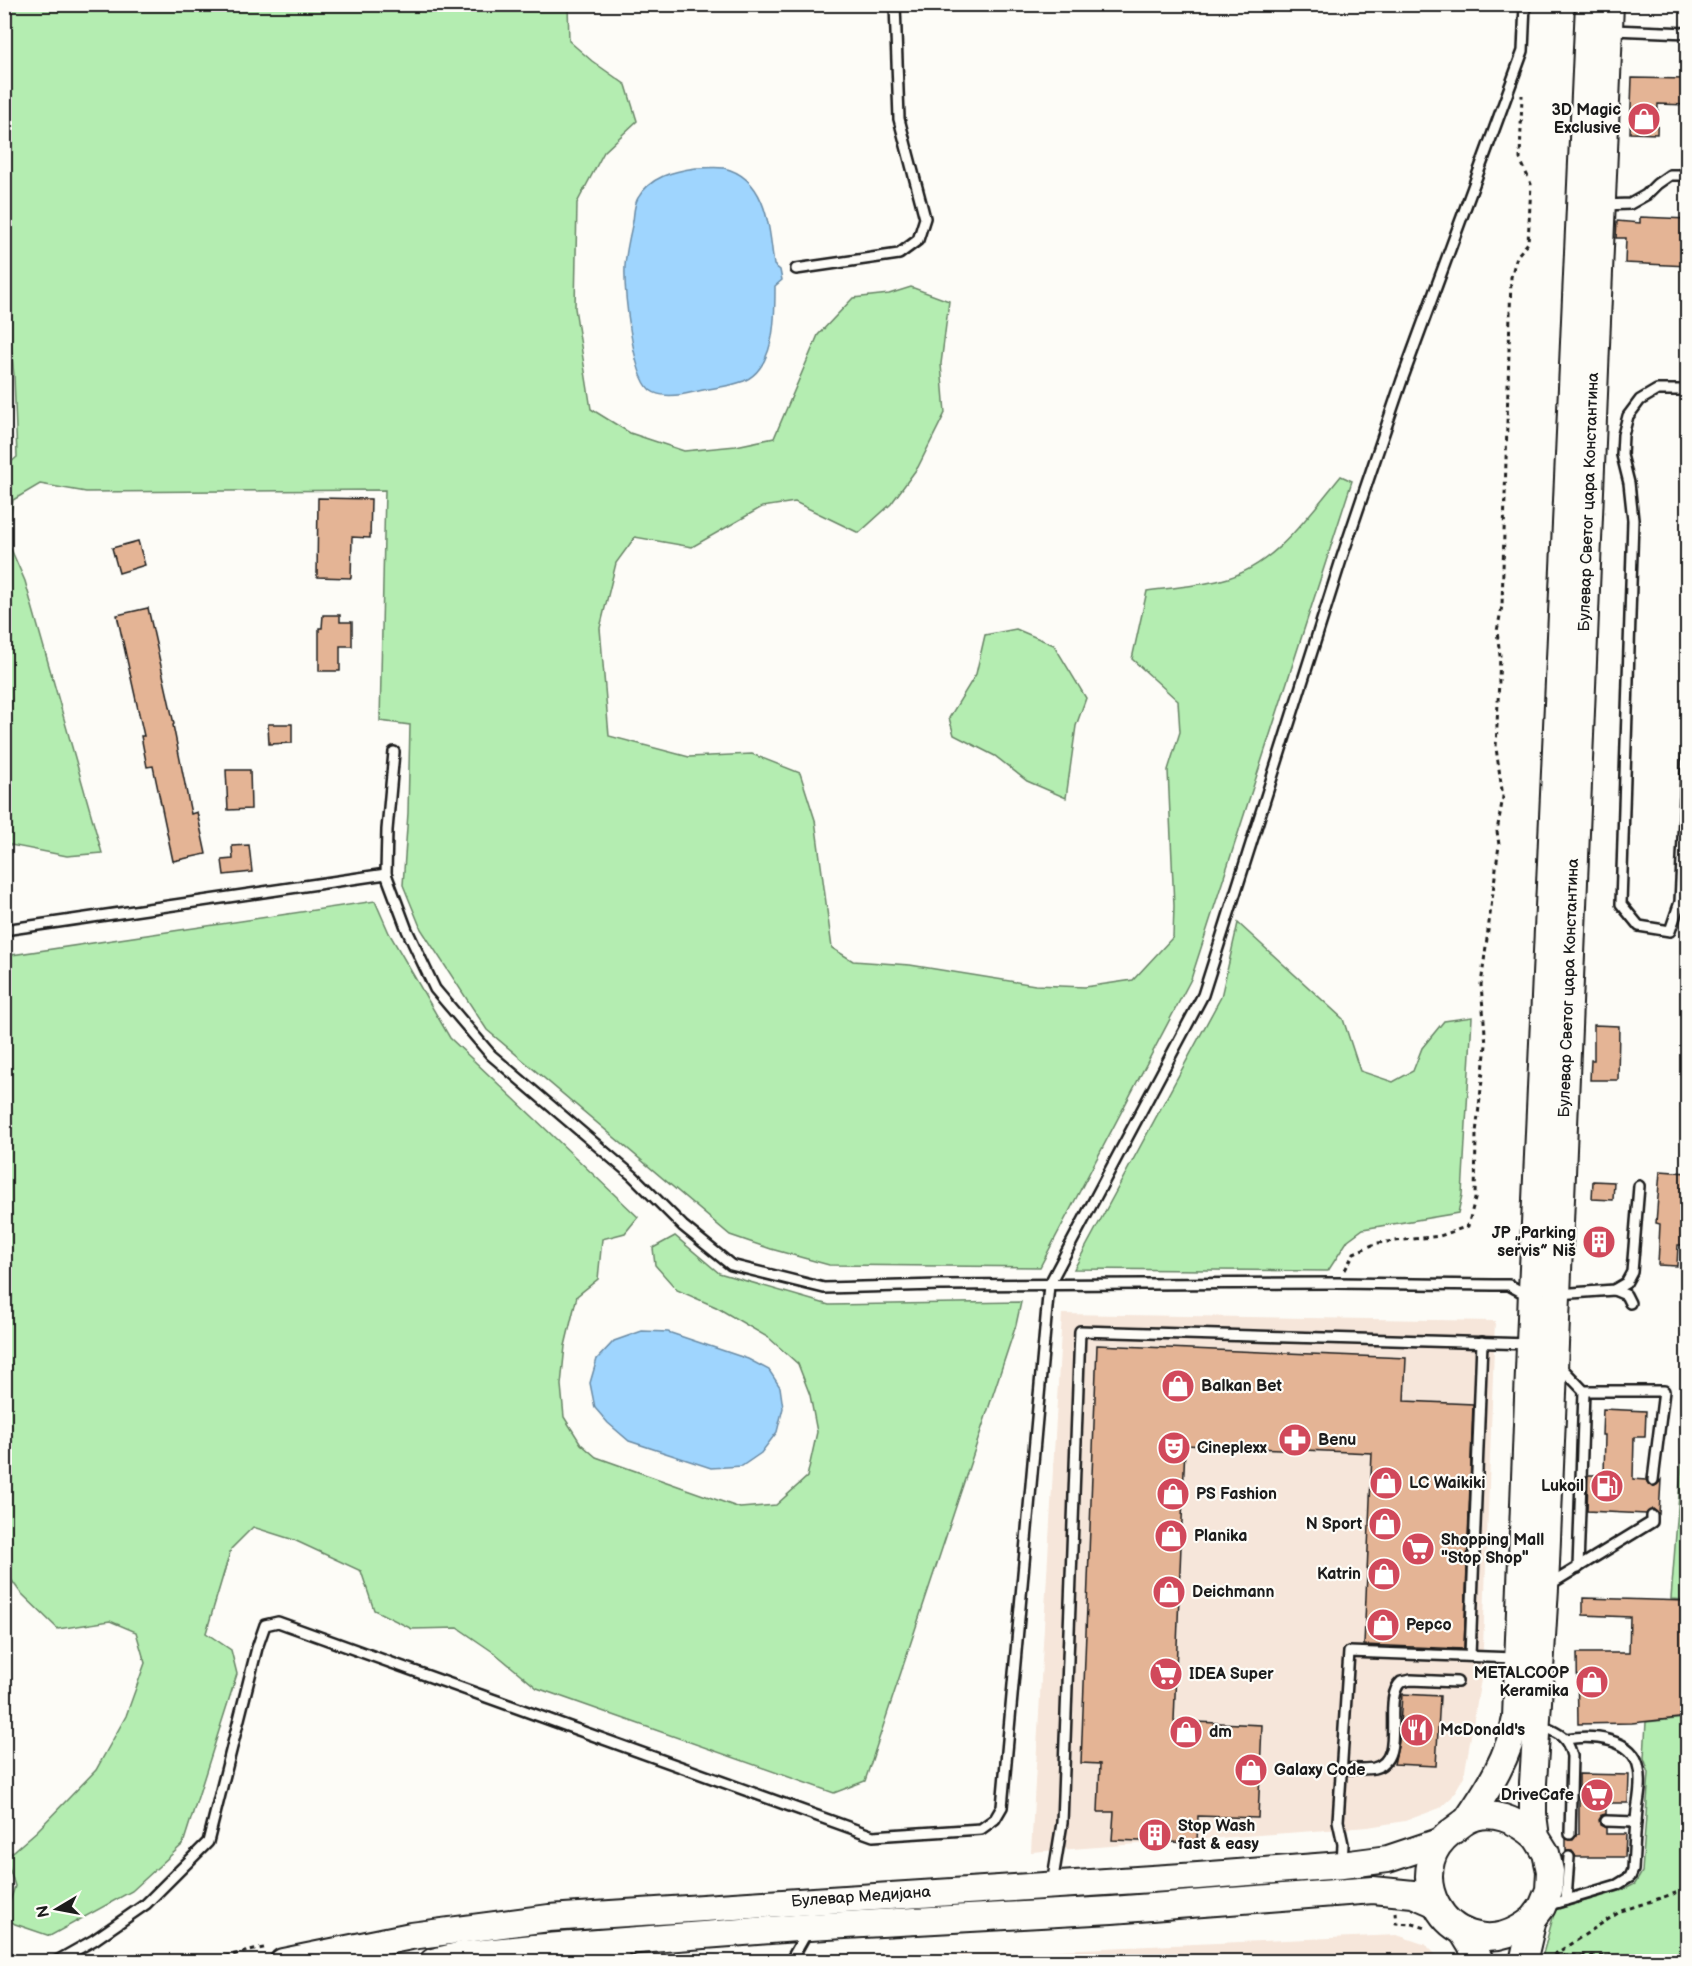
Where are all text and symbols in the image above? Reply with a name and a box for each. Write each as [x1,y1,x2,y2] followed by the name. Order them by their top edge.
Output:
[1551,101,1621,138] place label: 3D Magic Exclusive
[1626,101,1662,137] shop icon: 3D Magic Exclusive
[1575,371,1603,632] street label: Булевар Светог цара Константина
[1555,857,1583,1118] street label: Булевар Светог цара Константина
[1492,1224,1576,1261] place label: JP „Parking servis” Niš
[1581,1224,1617,1260] building icon: JP „Parking servis” Niš
[1160,1368,1196,1404] shop icon: Balkan Bet
[1201,1377,1282,1396] place label: Balkan Bet
[1277,1422,1313,1458] pharmacy icon: Benu
[1156,1430,1192,1466] theatre icon: Cineplexx
[1318,1431,1356,1450] place label: Benu
[1197,1439,1267,1458] place label: Cineplexx
[1368,1465,1404,1501] shop icon: LC Waikiki
[1589,1468,1625,1504] fuel station icon: Lukoil
[1409,1474,1485,1493] place label: LC Waikiki
[1155,1476,1191,1512] shop icon: PS Fashion
[1541,1477,1584,1496] place label: Lukoil
[1196,1485,1277,1504] place label: PS Fashion
[1367,1506,1403,1542] shop icon: N Sport
[1306,1515,1363,1534] place label: N Sport
[1153,1518,1189,1554] shop icon: Planika
[1194,1527,1247,1546] place label: Planika
[1400,1531,1436,1567] supermarket icon: Shopping Mall "Stop Shop"
[1441,1531,1544,1568] place label: Shopping Mall "Stop Shop"
[1366,1556,1402,1592] shop icon: Katrin
[1317,1565,1361,1584] place label: Katrin
[1151,1574,1187,1610] shop icon: Deichmann
[1192,1583,1275,1602] place label: Deichmann
[1365,1607,1401,1643] shop icon: Pepco
[1406,1616,1452,1635] place label: Pepco
[1148,1656,1184,1692] supermarket icon: IDEA Super
[1474,1664,1569,1701] place label: METALCOOP Keramika
[1574,1664,1610,1700] shop icon: METALCOOP Keramika
[1189,1665,1274,1684] place label: IDEA Super
[1399,1712,1435,1748] restaurant icon: McDonald's
[1168,1714,1204,1750] shop icon: dm
[1440,1721,1525,1740] place label: McDonald's
[1209,1723,1232,1742] place label: dm
[1233,1752,1269,1788] shop icon: Galaxy Code
[1274,1761,1366,1780] place label: Galaxy Code
[1579,1777,1615,1813] supermarket icon: DriveCafe
[1501,1786,1574,1805] place label: DriveCafe
[1137,1817,1173,1853] building icon: Stop Wash fast & easy
[1178,1817,1259,1854] place label: Stop Wash fast & easy
[27,1879,87,1939] north arrow
[790,1883,932,1911] street label: Булевар Медијана
[33,1904,54,1919] text: N

